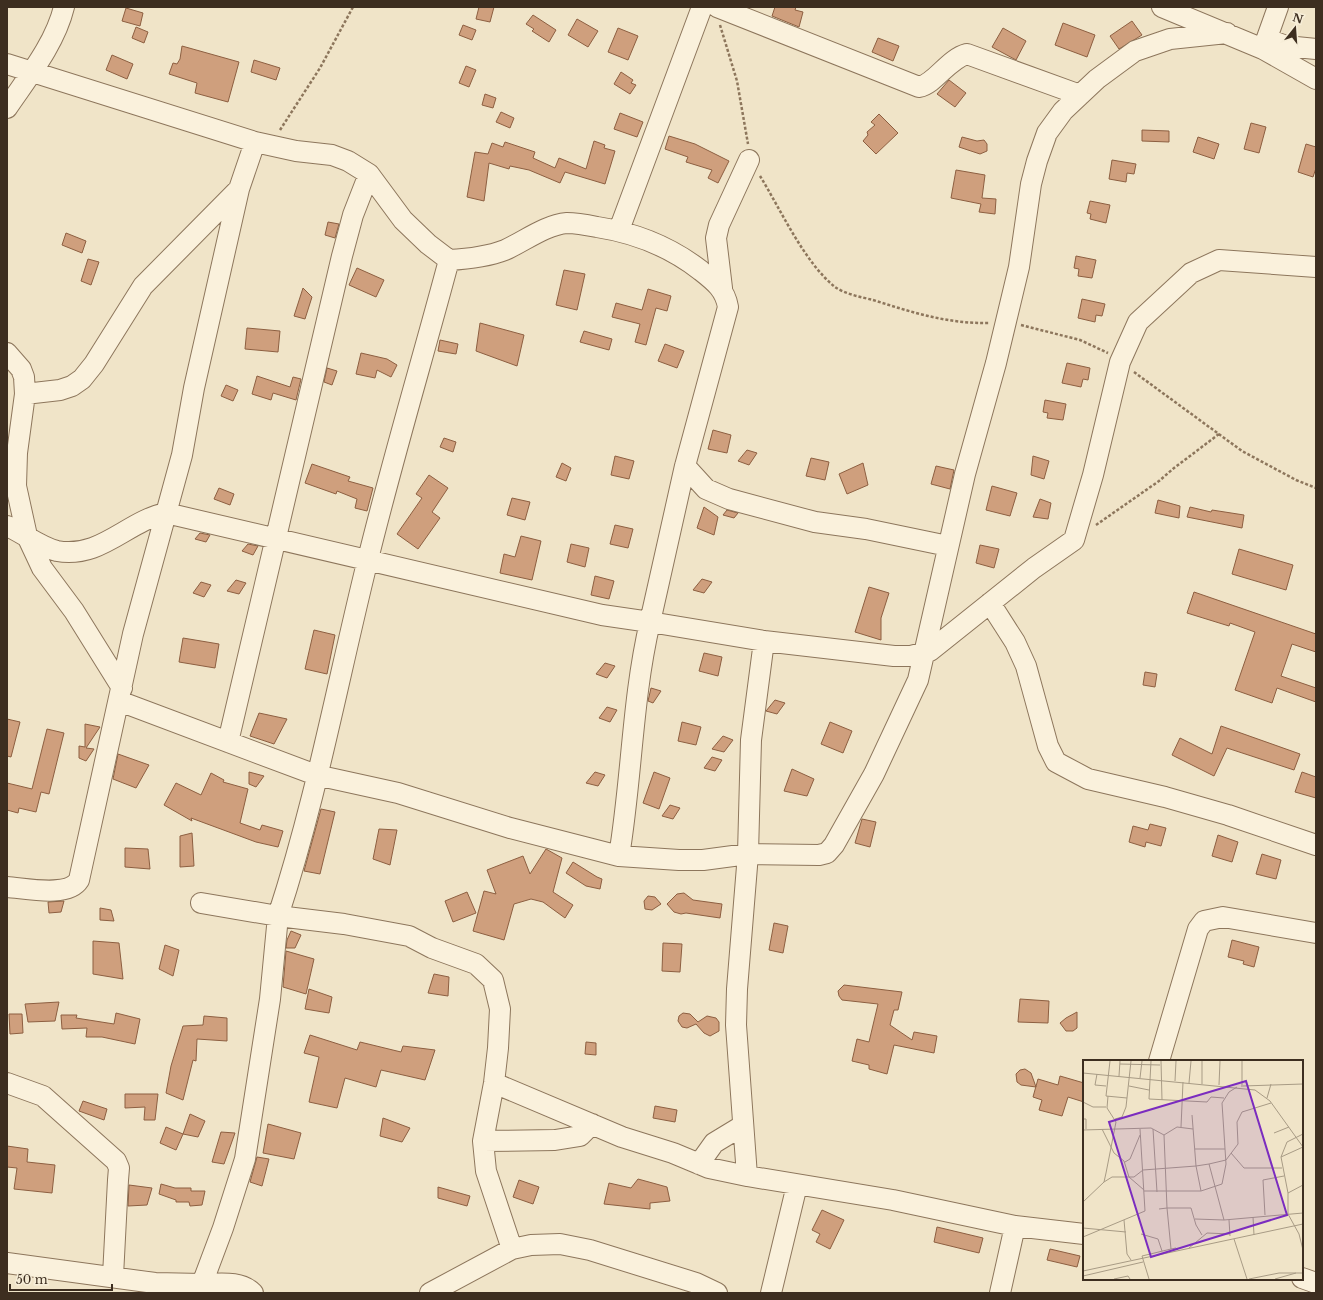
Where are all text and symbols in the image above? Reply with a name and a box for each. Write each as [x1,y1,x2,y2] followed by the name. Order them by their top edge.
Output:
[1275,8,1315,48] north arrow
[1291,10,1306,27] text: N
[1083,1060,1303,1280] inset map
[10,1266,112,1292] scale bar
[16,1272,48,1287] text: 50 m

